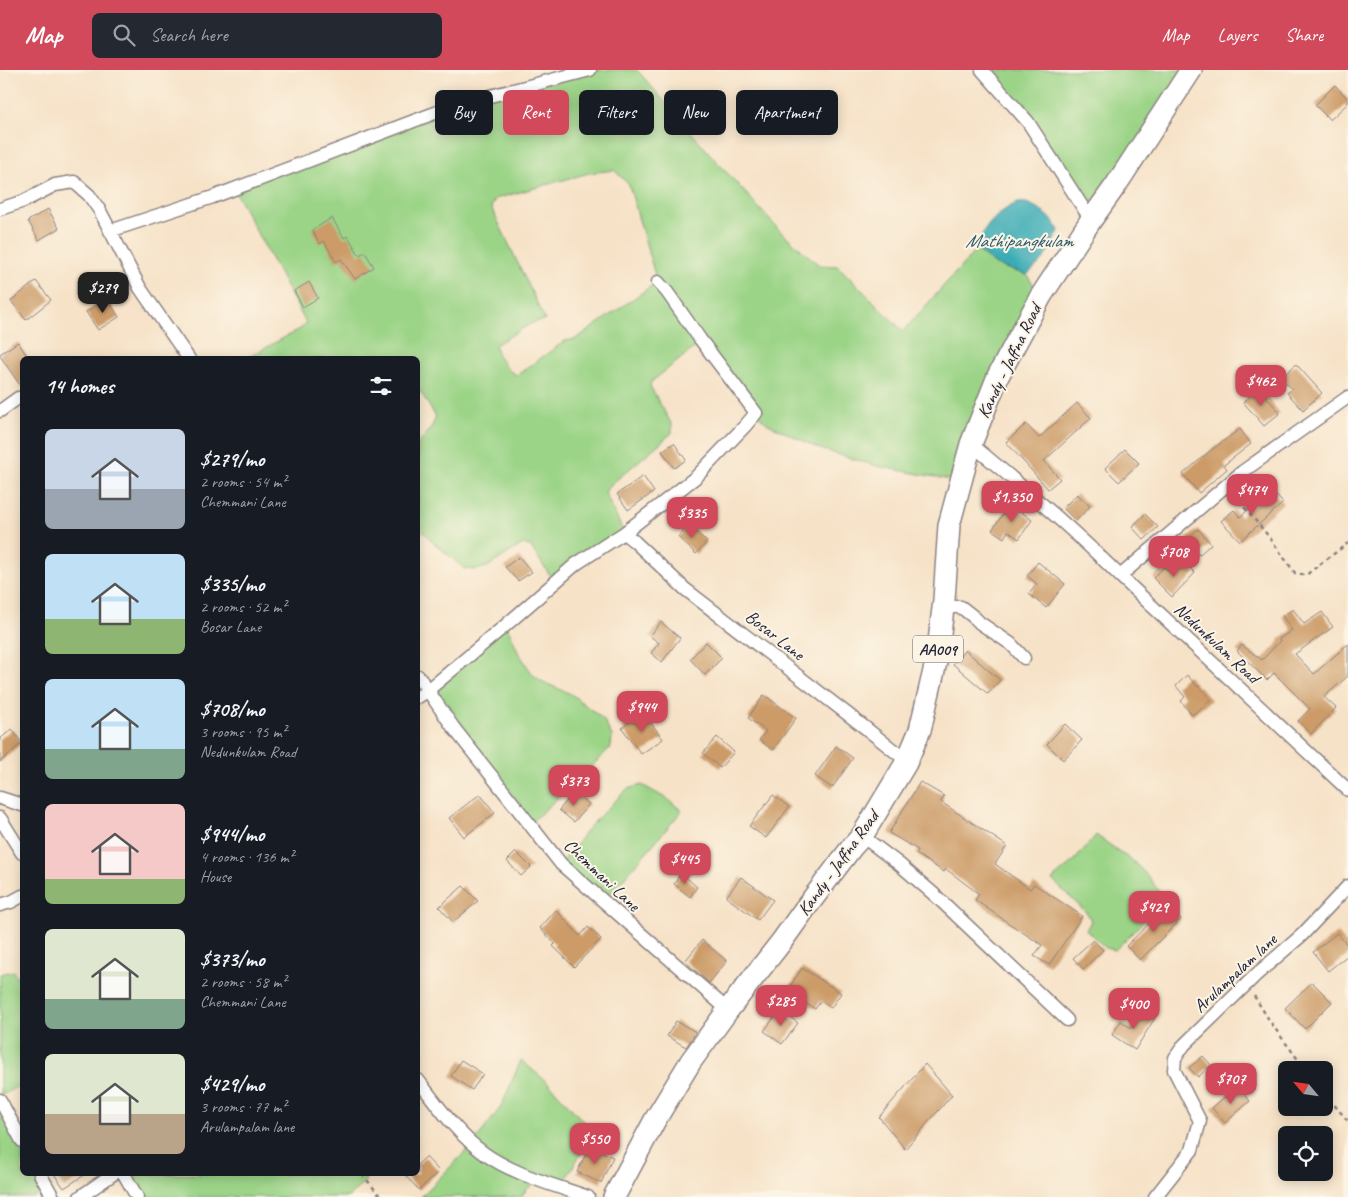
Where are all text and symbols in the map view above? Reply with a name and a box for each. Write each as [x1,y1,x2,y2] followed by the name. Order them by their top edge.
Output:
[92,13,442,58] search box
[25,20,62,50] text: Map
[110,21,138,49] icon: search
[150,23,228,47] text: Search here
[1162,24,1190,46] text: Map
[1218,24,1257,46] text: Layers
[1285,24,1323,46] text: Share
[435,90,493,135] chip: Buy
[503,90,569,135] chip: Rent
[579,90,654,135] chip: Filters
[664,90,726,135] chip: New
[736,90,838,135] chip: Apartment
[965,229,1075,253] water label: Mathipangkulam
[73,272,133,314] pin: $279
[89,278,117,298] text: $279
[972,298,1047,422] street label: Kandy - Jaffna Road
[1231,364,1291,407] pin: $462
[1246,371,1276,391] text: $462
[367,372,395,400] icon: filters
[45,373,114,399] text: 14 homes
[200,446,264,472] text: $279/mo
[85,449,145,509] icon: home
[200,472,286,492] text: 2 rooms · 54 m²
[1222,474,1282,516] pin: $474
[971,480,1053,523] pin: $1,350
[1238,480,1266,500] text: $474
[993,487,1031,507] text: $1,350
[200,492,286,512] text: Chemmani Lane
[662,496,722,539] pin: $335
[678,503,706,523] text: $335
[1144,536,1204,578] pin: $708
[1160,542,1188,562] text: $708
[200,571,264,597] text: $335/mo
[85,574,145,634] icon: home
[200,597,286,617] text: 2 rooms · 52 m²
[1170,598,1266,690] street label: Nedunkulam Road
[741,605,810,666] street label: Bosar Lane
[200,617,261,637] text: Bosar Lane
[913,636,963,662] road number: AA009
[612,690,672,733] pin: $944
[200,696,265,722] text: $708/mo
[628,697,656,717] text: $944
[85,699,145,759] icon: home
[200,722,286,742] text: 3 rooms · 95 m²
[200,742,296,762] text: Nedunkulam Road
[544,764,604,807] pin: $373
[560,771,588,791] text: $373
[793,804,885,920] street label: Kandy - Jaffna Road
[200,821,264,847] text: $944/mo
[85,824,145,884] icon: home
[559,834,646,917] street label: Chemmani Lane
[655,842,715,885] pin: $445
[200,847,294,867] text: 4 rooms · 136 m²
[671,849,699,869] text: $445
[200,867,231,887] text: House
[1124,890,1184,933] pin: $429
[1140,897,1168,917] text: $429
[1189,928,1282,1017] street label: Arulampalam lane
[200,946,265,972] text: $373/mo
[85,949,145,1009] icon: home
[200,972,286,992] text: 2 rooms · 58 m²
[751,984,811,1027] pin: $285
[1104,988,1164,1030] pin: $400
[767,991,795,1011] text: $285
[200,992,286,1012] text: Chemmani Lane
[1120,994,1148,1014] text: $400
[1278,1061,1332,1116] north arrow
[1278,1061,1333,1181] map controls
[1201,1062,1261,1105] pin: $707
[1217,1069,1245,1089] text: $707
[200,1071,264,1097] text: $429/mo
[85,1074,145,1134] icon: home
[200,1097,286,1117] text: 3 rooms · 77 m²
[200,1117,294,1137] text: Arulampalam lane
[565,1122,625,1165] pin: $550
[1278,1126,1333,1181] button: locate
[581,1129,609,1149] text: $550

